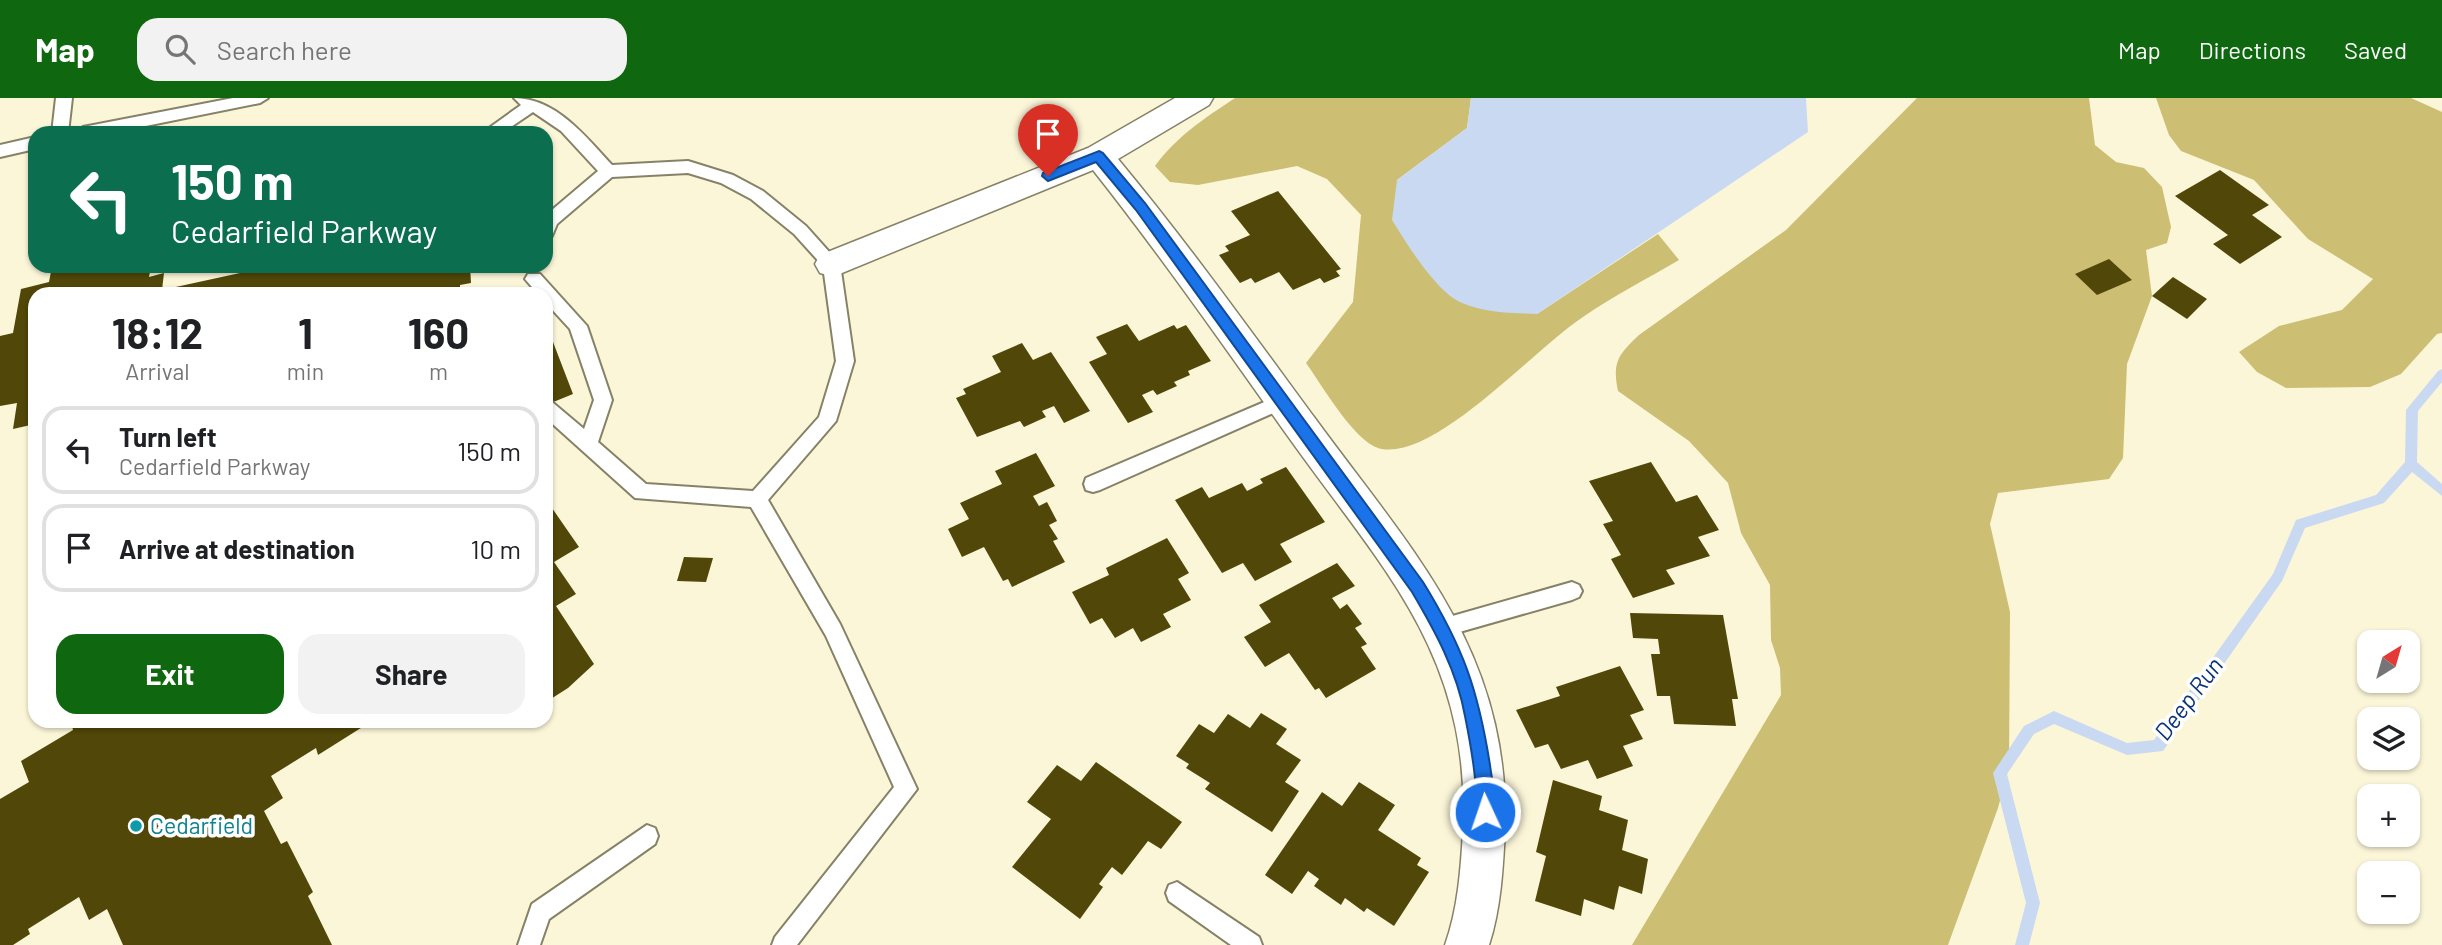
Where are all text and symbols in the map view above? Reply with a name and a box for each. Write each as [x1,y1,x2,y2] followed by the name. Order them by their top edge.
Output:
[137,18,627,81] search box
[35,29,95,69] text: Map
[161,30,199,68] icon: search
[217,34,352,65] text: Search here
[2118,35,2161,64] text: Map
[2199,35,2306,64] text: Directions
[2344,35,2407,64] text: Saved
[1018,104,1078,176] pin
[1029,115,1067,153] icon: arrive
[171,151,293,210] text: 150 m
[56,154,147,245] icon: left
[171,211,437,249] text: Cedarfield Parkway
[112,307,203,357] text: 18:12
[298,307,313,357] text: 1
[408,307,469,357] text: 160
[125,357,190,385] text: Arrival
[287,357,324,385] text: min
[429,357,448,385] text: m
[119,421,217,452] text: Turn left
[60,431,98,469] icon: left
[457,435,521,466] text: 150 m
[119,452,310,480] text: Cedarfield Parkway
[60,529,98,567] icon: arrive
[119,533,355,564] text: Arrive at destination
[471,533,521,564] text: 10 m
[2357,630,2420,693] north arrow
[2357,630,2420,924] map controls
[56,634,284,714] button: Exit
[298,634,525,714] button: Share
[2147,651,2228,745] water label: Deep Run
[2357,707,2420,770] button: layers
[1448,775,1522,849] position arrow
[2357,784,2420,847] button: +
[150,811,253,839] place label: Cedarfield
[128,818,144,834] marker: Cedarfield
[2357,861,2420,924] button: −

